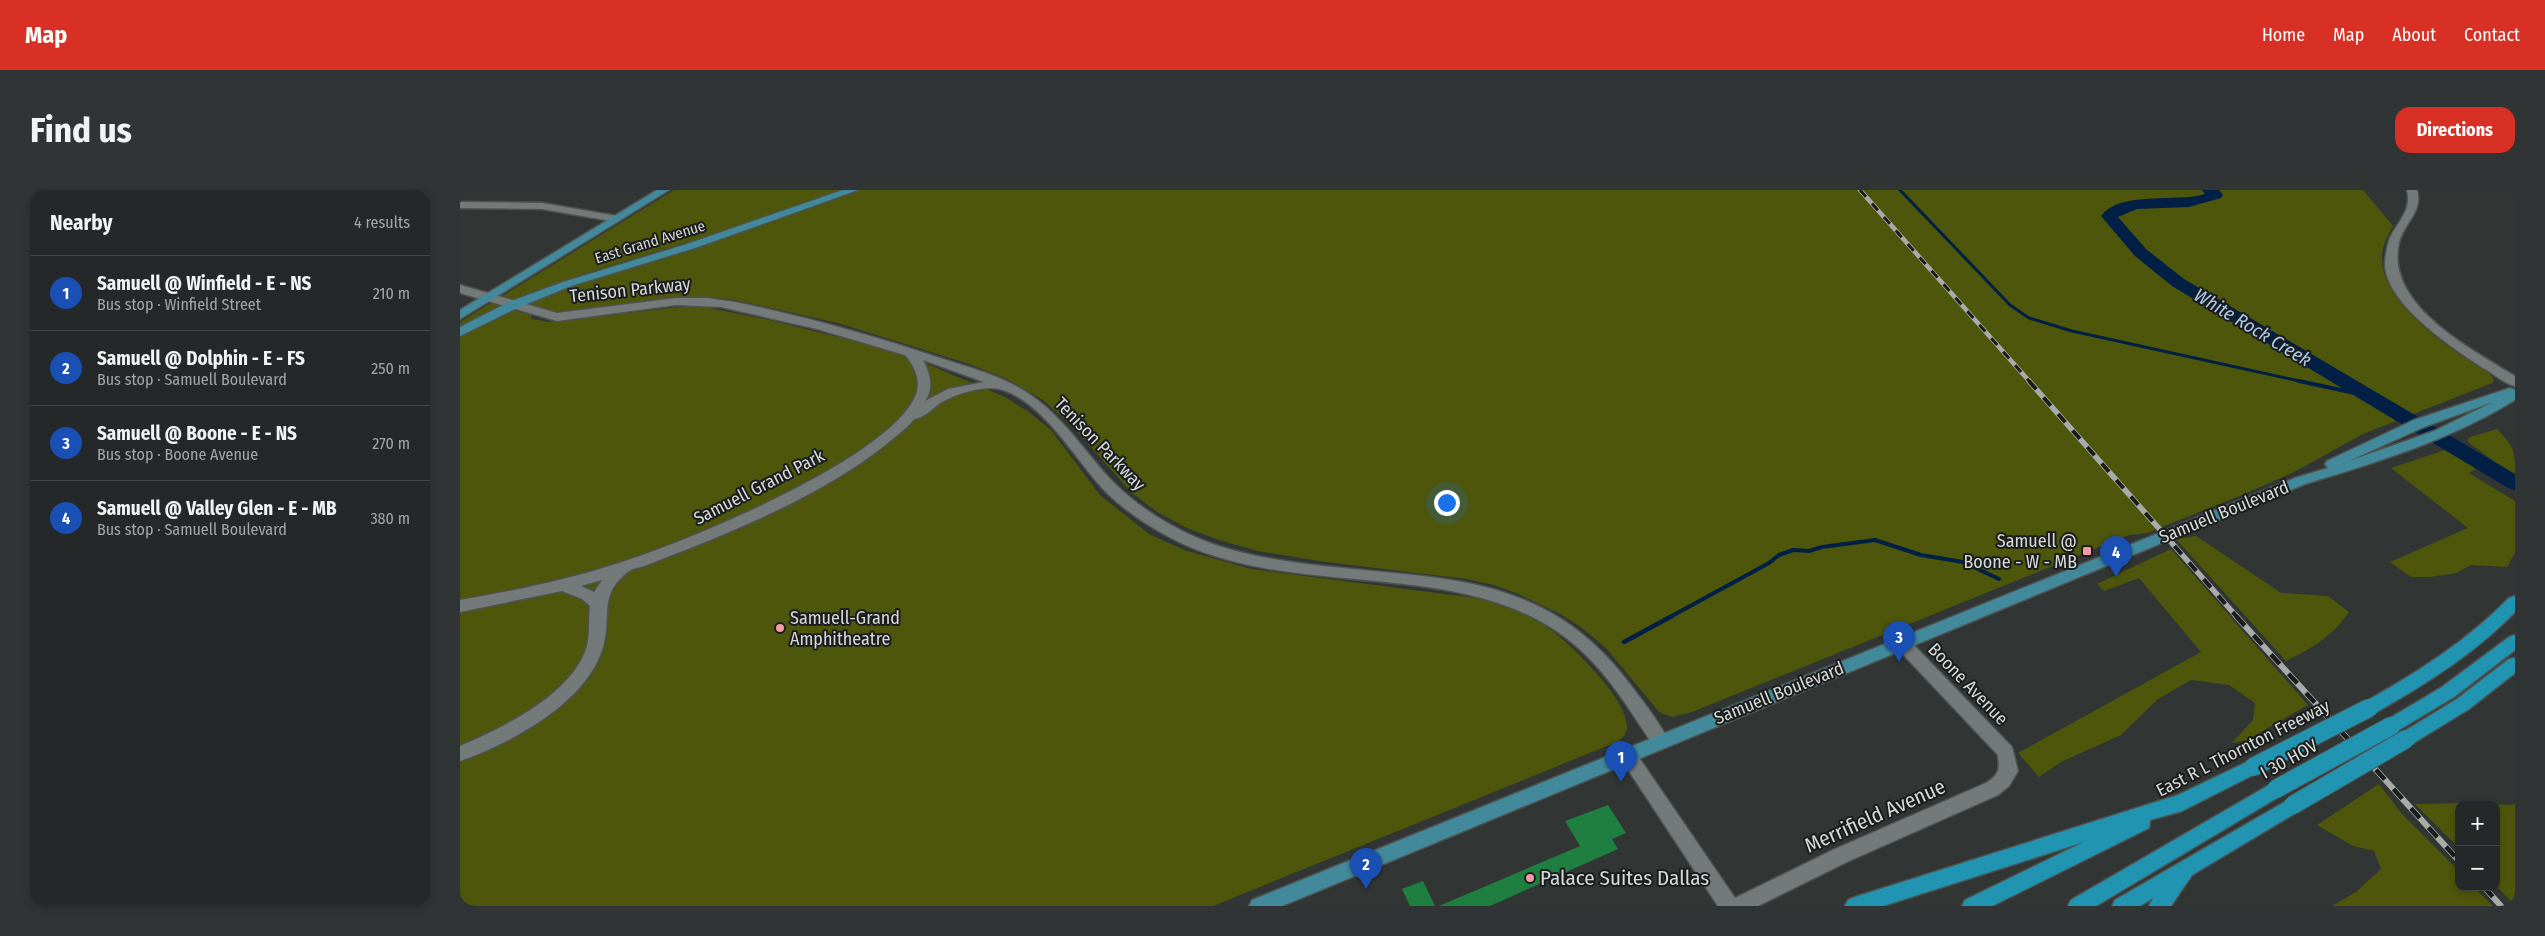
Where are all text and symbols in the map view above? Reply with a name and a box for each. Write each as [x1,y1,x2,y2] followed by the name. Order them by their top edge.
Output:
[25,21,67,49] text: Map
[2262,24,2305,46] text: Home
[2333,24,2364,46] text: Map
[2392,24,2436,46] text: About
[2464,24,2520,46] text: Contact
[2395,107,2515,153] button: Directions
[30,109,132,151] text: Find us
[50,210,112,236] text: Nearby
[354,213,410,232] text: 4 results
[593,217,707,267] street label: East Grand Avenue
[97,272,311,295] text: Samuell @ Winfield - E - NS
[569,273,691,307] street label: Tenison Parkway
[2190,283,2315,371] water label: White Rock Creek
[63,284,69,303] text: 1
[373,284,410,303] text: 210 m
[97,295,261,314] text: Bus stop · Winfield Street
[97,347,305,370] text: Samuell @ Dolphin - E - FS
[62,359,70,378] text: 2
[371,359,410,378] text: 250 m
[97,370,287,389] text: Bus stop · Samuell Boulevard
[1050,393,1150,495] street label: Tenison Parkway
[97,422,297,445] text: Samuell @ Boone - E - NS
[62,434,70,453] text: 3
[372,434,410,453] text: 270 m
[690,444,829,529] street label: Samuell Grand Park
[97,445,258,464] text: Bus stop · Boone Avenue
[2156,476,2292,548] street label: Samuell Boulevard
[1434,490,1460,516] your location
[97,497,337,520] text: Samuell @ Valley Glen - E - MB
[62,509,70,528] text: 4
[370,509,410,528] text: 380 m
[97,520,287,539] text: Bus stop · Samuell Boulevard
[1964,530,2077,573] place label: Samuell @ Boone - W - MB
[2100,536,2132,577] pin: 4
[2081,545,2093,557] marker: Samuell @ Boone - W - MB
[790,607,900,650] place label: Samuell-Grand Amphitheatre
[1883,621,1915,662] pin: 3
[774,622,786,634] marker: Samuell-Grand Amphitheatre
[1923,638,2013,730] street label: Boone Avenue
[1711,657,1847,729] street label: Samuell Boulevard
[2153,695,2333,801] street label: East R L Thornton Freeway
[2257,734,2322,784] street label: I 30 HOV
[1605,741,1637,782] pin: 1
[1801,773,1949,859] street label: Merrifield Avenue
[2455,801,2500,891] map controls
[2455,801,2500,846] button: +
[2455,846,2500,891] button: −
[1350,848,1382,889] pin: 2
[1540,865,1709,891] place label: Palace Suites Dallas
[1524,872,1536,884] marker: Palace Suites Dallas

